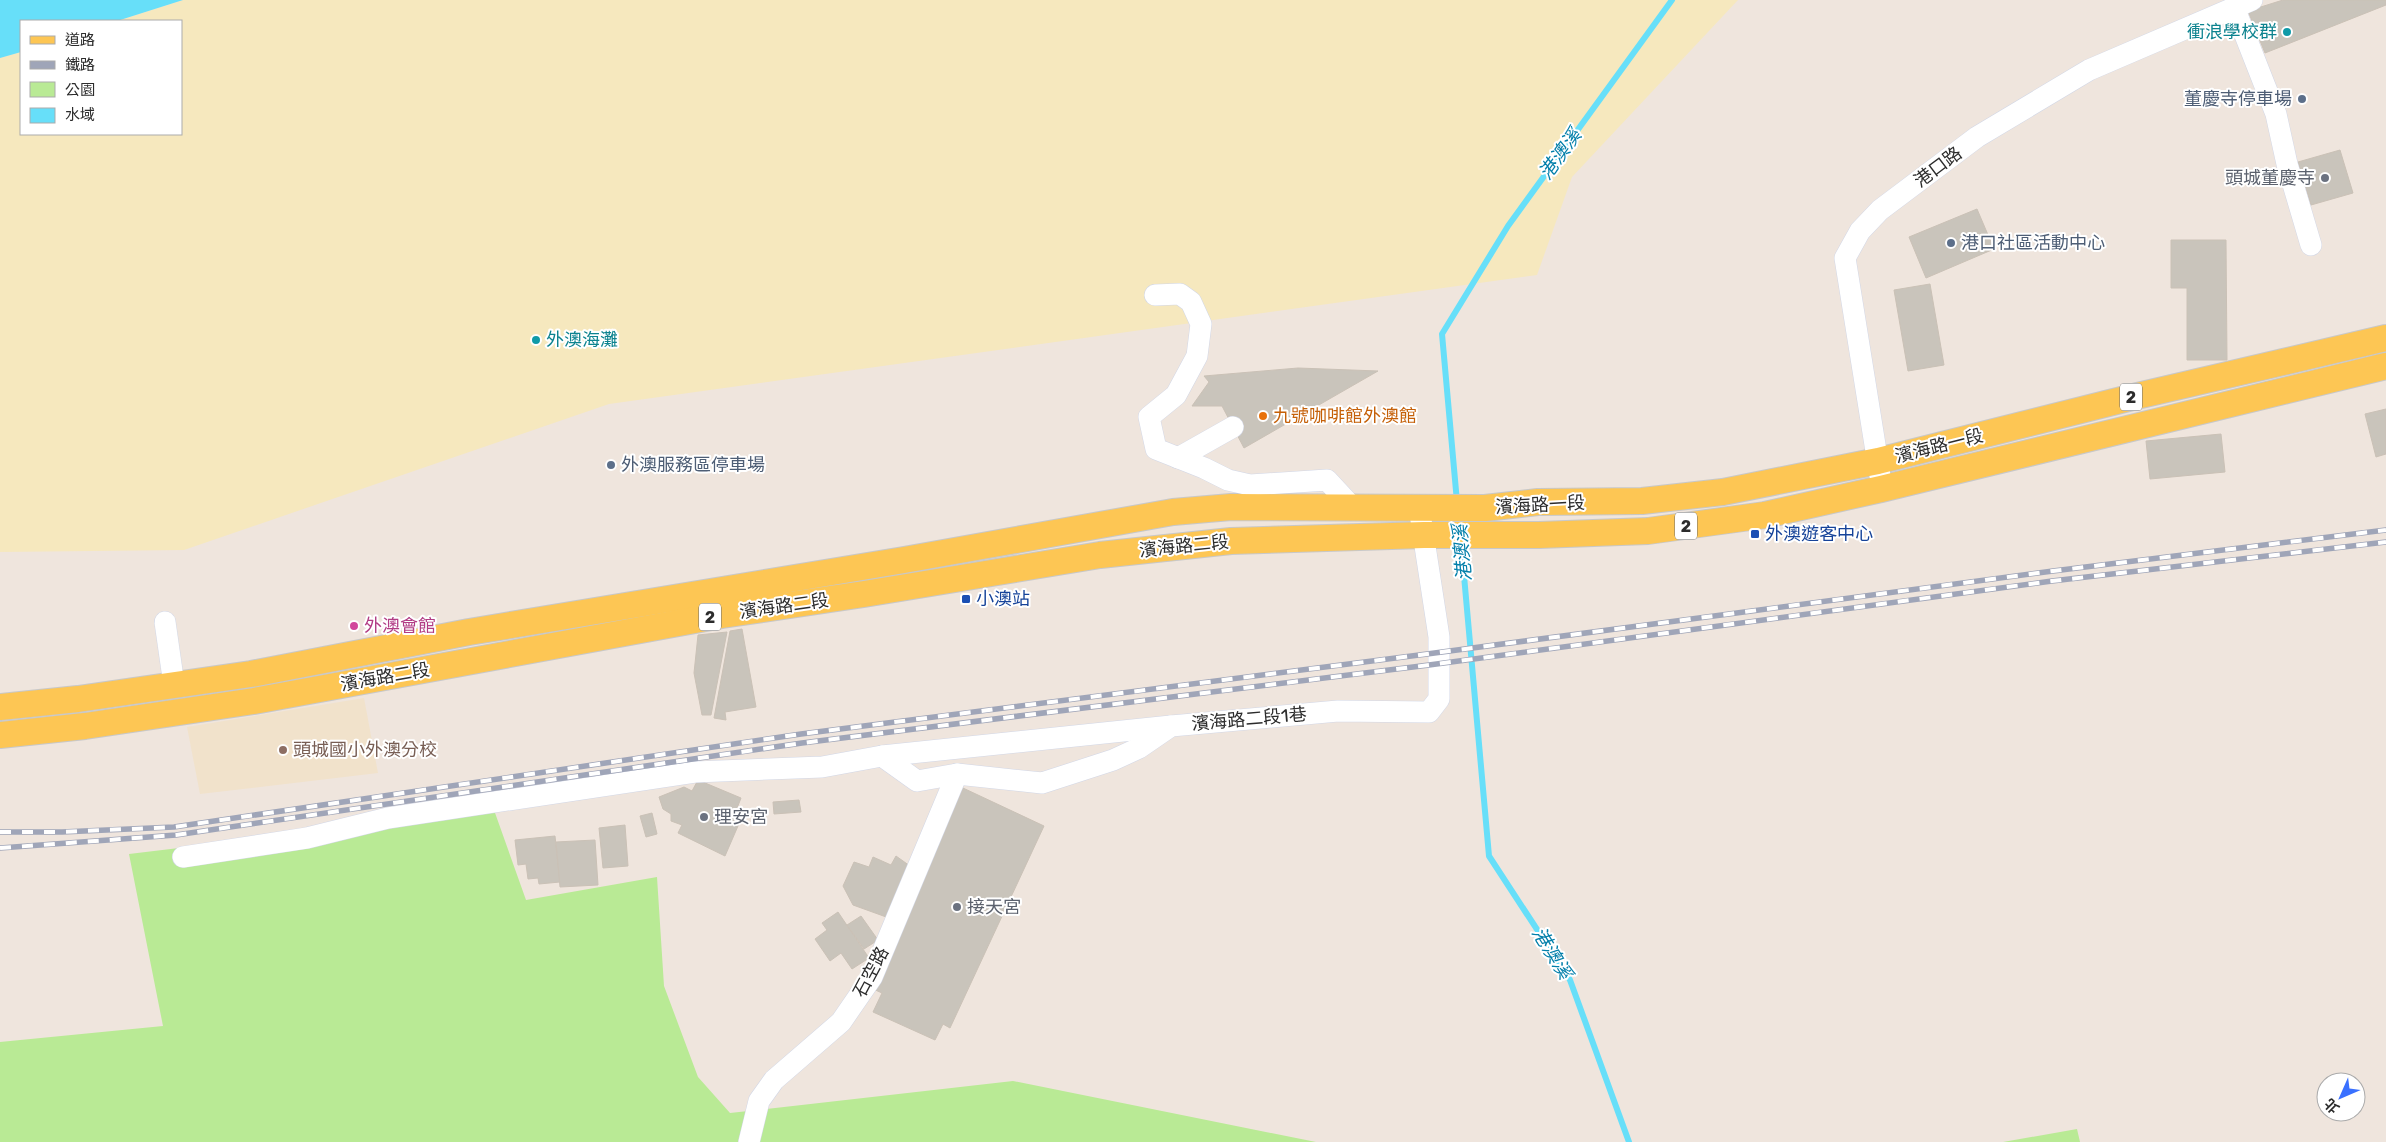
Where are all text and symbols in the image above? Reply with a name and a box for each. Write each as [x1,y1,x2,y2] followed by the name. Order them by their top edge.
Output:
[20,20,182,135] legend
[2187,21,2277,43] place label: 衝浪學校群
[2281,26,2293,38] marker: 衝浪學校群
[65,31,95,49] text: 道路
[65,56,95,74] text: 鐵路
[65,81,95,99] text: 公園
[2184,88,2292,110] place label: 董慶寺停車場
[2296,93,2308,105] marker: 董慶寺停車場
[65,106,95,124] text: 水域
[1534,122,1588,184] water label: 港澳溪
[1910,142,1966,192] street label: 港口路
[2225,167,2315,189] place label: 頭城董慶寺
[2319,172,2331,184] marker: 頭城董慶寺
[1961,232,2105,254] place label: 港口社區活動中心
[1945,237,1957,249] marker: 港口社區活動中心
[546,329,618,351] place label: 外澳海灘
[530,334,542,346] marker: 外澳海灘
[2120,384,2142,411] road number: 2
[1273,405,1417,427] place label: 九號咖啡館外澳館
[1257,410,1269,422] marker: 九號咖啡館外澳館
[1893,424,1985,468] street label: 濱海路一段
[621,454,765,476] place label: 外澳服務區停車場
[605,459,617,471] marker: 外澳服務區停車場
[1494,492,1586,518] street label: 濱海路一段
[1675,512,1697,540] road number: 2
[1448,521,1476,582] water label: 港澳溪
[1765,523,1873,545] place label: 外澳遊客中心
[1749,528,1761,540] marker: 外澳遊客中心
[1138,530,1230,562] street label: 濱海路二段
[976,588,1030,610] place label: 小澳站
[738,589,830,623] street label: 濱海路二段
[960,593,972,605] marker: 小澳站
[699,604,721,630] road number: 2
[364,615,436,637] place label: 外澳會館
[348,620,360,632] marker: 外澳會館
[339,658,431,696] street label: 濱海路二段
[1190,703,1308,735] street label: 濱海路二段1巷
[293,739,437,761] place label: 頭城國小外澳分校
[277,744,289,756] marker: 頭城國小外澳分校
[714,806,768,828] place label: 理安宮
[698,811,710,823] marker: 理安宮
[967,896,1021,918] place label: 接天宮
[951,901,963,913] marker: 接天宮
[1527,923,1578,986] water label: 港澳溪
[849,943,893,1001] street label: 石空路
[2316,1072,2366,1122] north arrow
[2321,1095,2343,1117] text: 北

